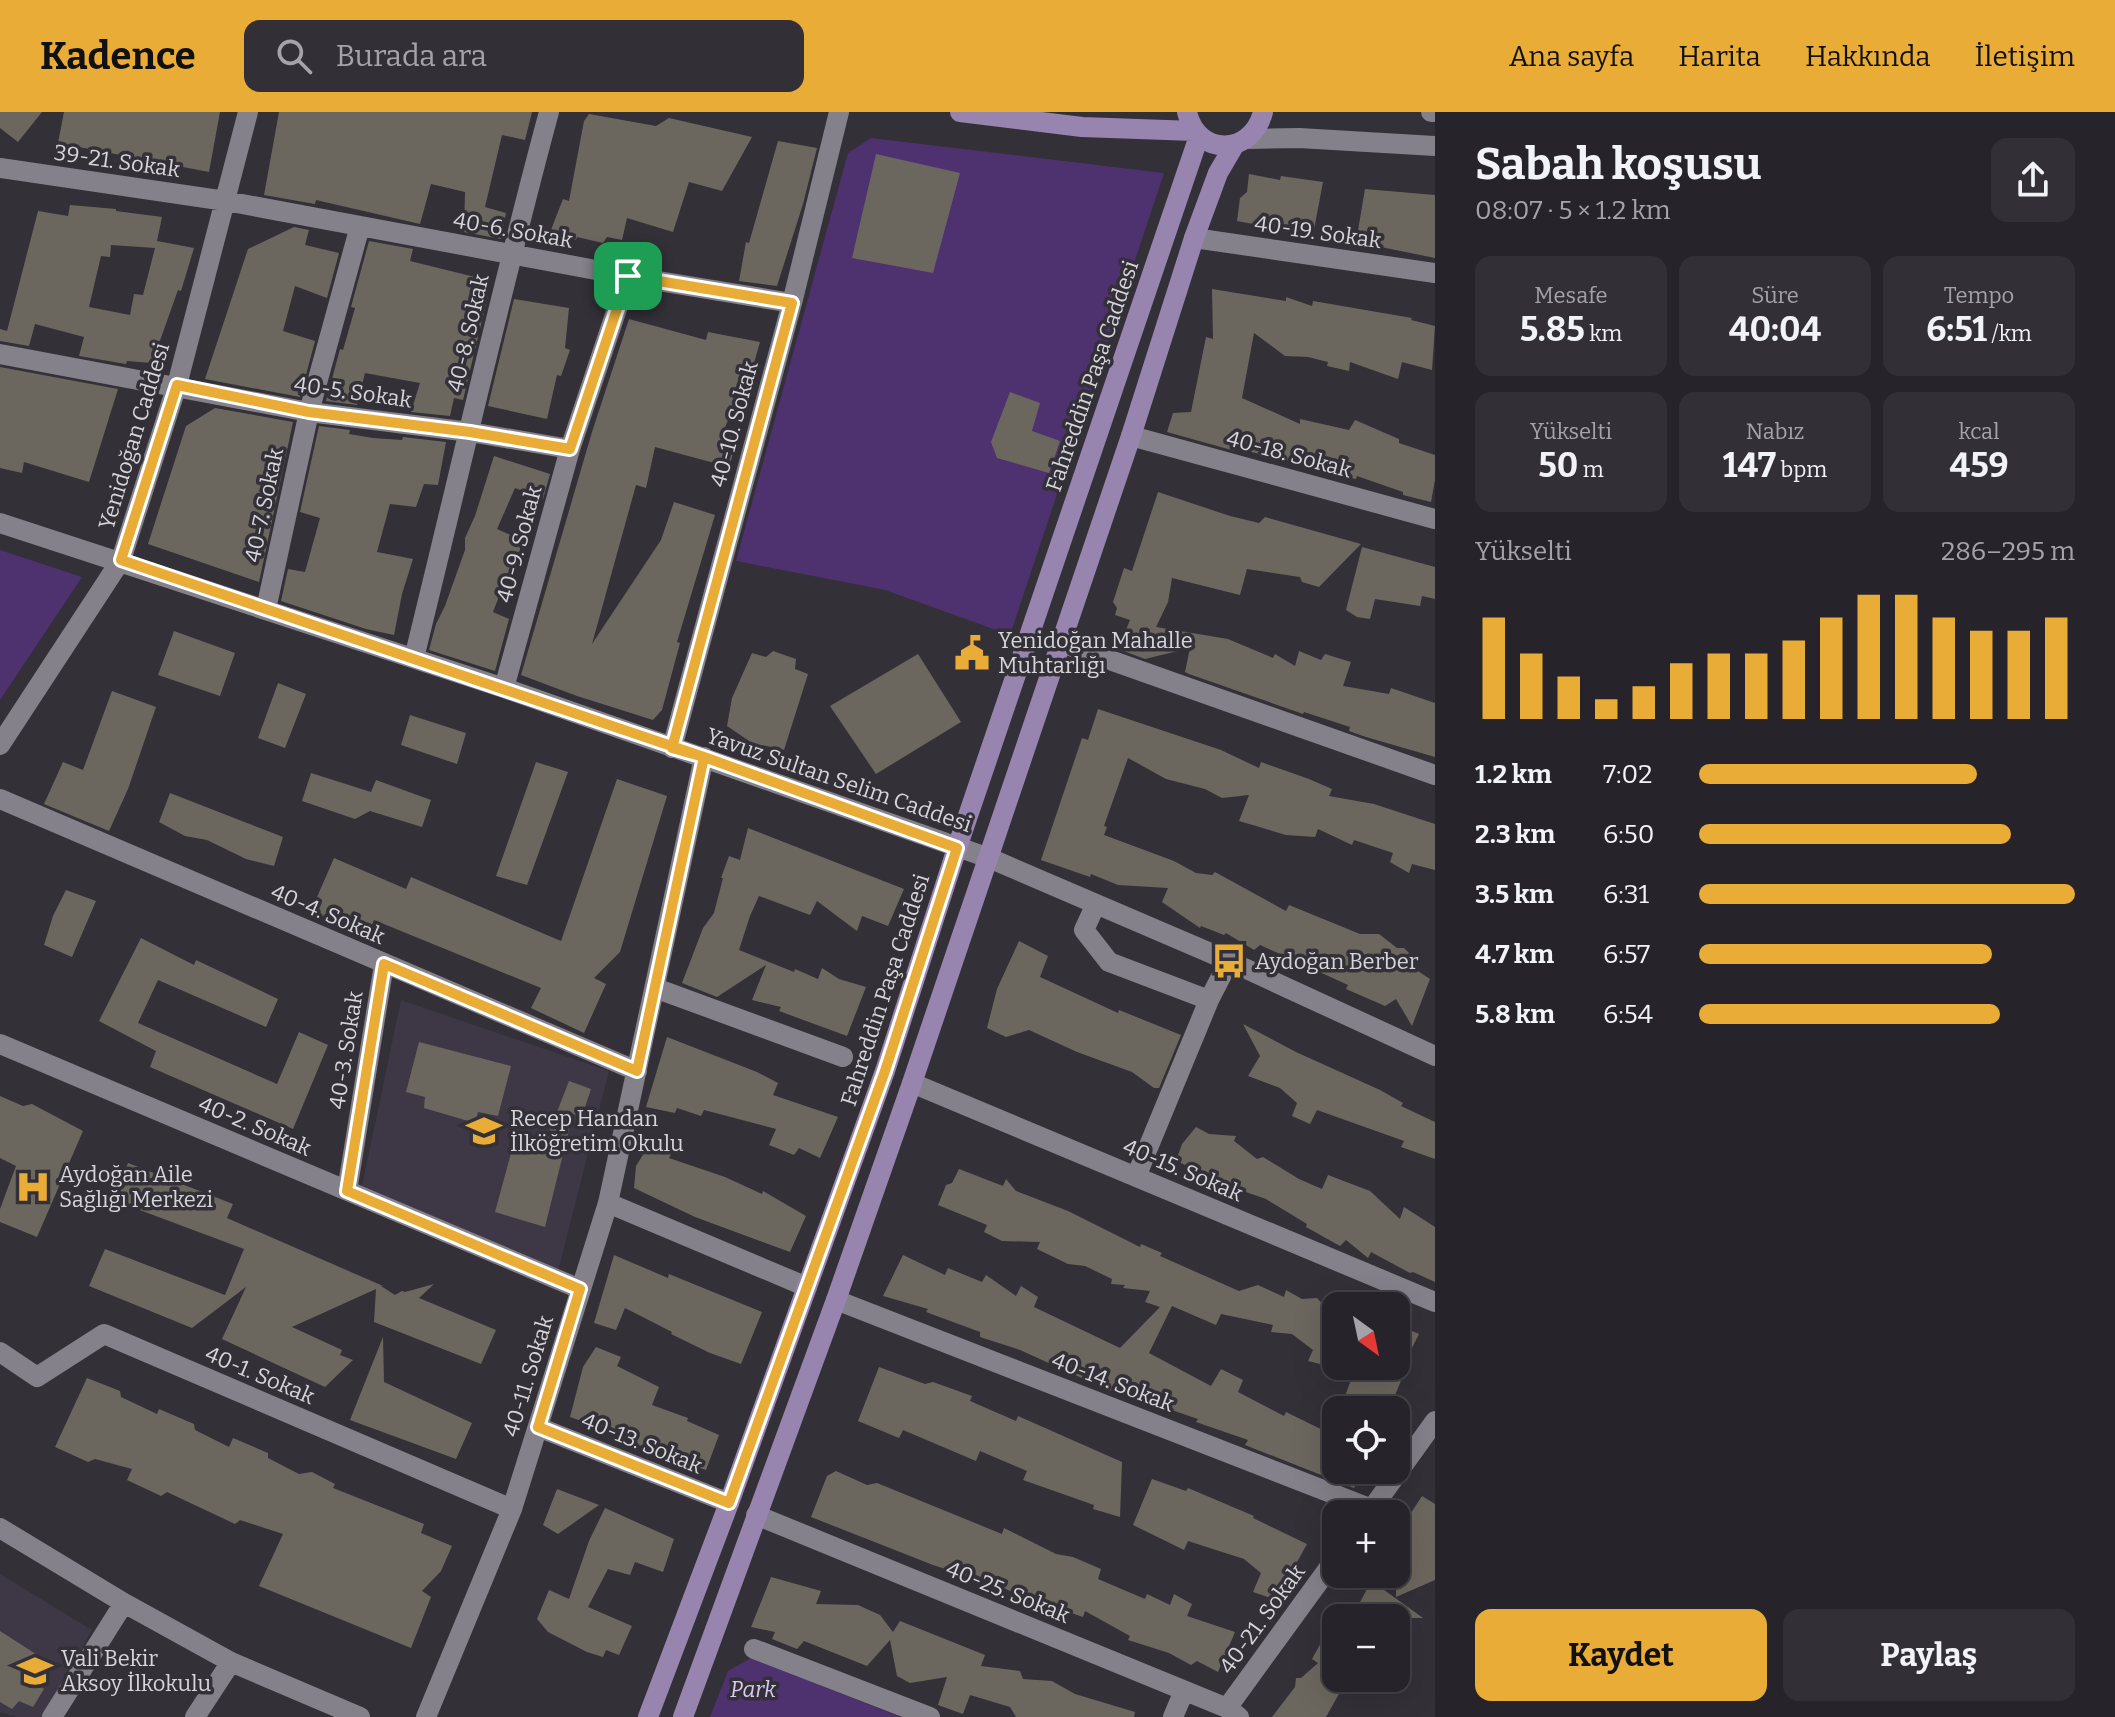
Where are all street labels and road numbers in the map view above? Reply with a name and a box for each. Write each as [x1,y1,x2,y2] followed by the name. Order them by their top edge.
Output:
[52,139,182,183] street label: 39-21. Sokak
[451,206,575,254] street label: 40-6. Sokak
[1253,210,1384,254] street label: 40-19. Sokak
[1040,257,1144,495] street label: Fahreddin Paşa Caddesi
[441,271,495,395] street label: 40-8. Sokak
[93,339,175,533] street label: Yenidoğan Caddesi
[704,358,764,490] street label: 40-10. Sokak
[292,370,414,414] street label: 40-5. Sokak
[1224,424,1355,484] street label: 40-18. Sokak
[239,445,289,565] street label: 40-7. Sokak
[490,482,548,605] street label: 40-9. Sokak
[703,722,976,838] street label: Yavuz Sultan Selim Caddesi
[835,870,935,1109] street label: Fahreddin Paşa Caddesi
[267,878,389,950] street label: 40-4. Sokak
[323,989,369,1111] street label: 40-3. Sokak
[195,1090,316,1162] street label: 40-2. Sokak
[1119,1133,1247,1207] street label: 40-15. Sokak
[497,1312,559,1440] street label: 40-11. Sokak
[201,1340,319,1410] street label: 40-1. Sokak
[1048,1346,1178,1418] street label: 40-14. Sokak
[578,1407,707,1480] street label: 40-13. Sokak
[942,1555,1074,1629] street label: 40-25. Sokak
[1213,1559,1311,1679] street label: 40-21. Sokak

